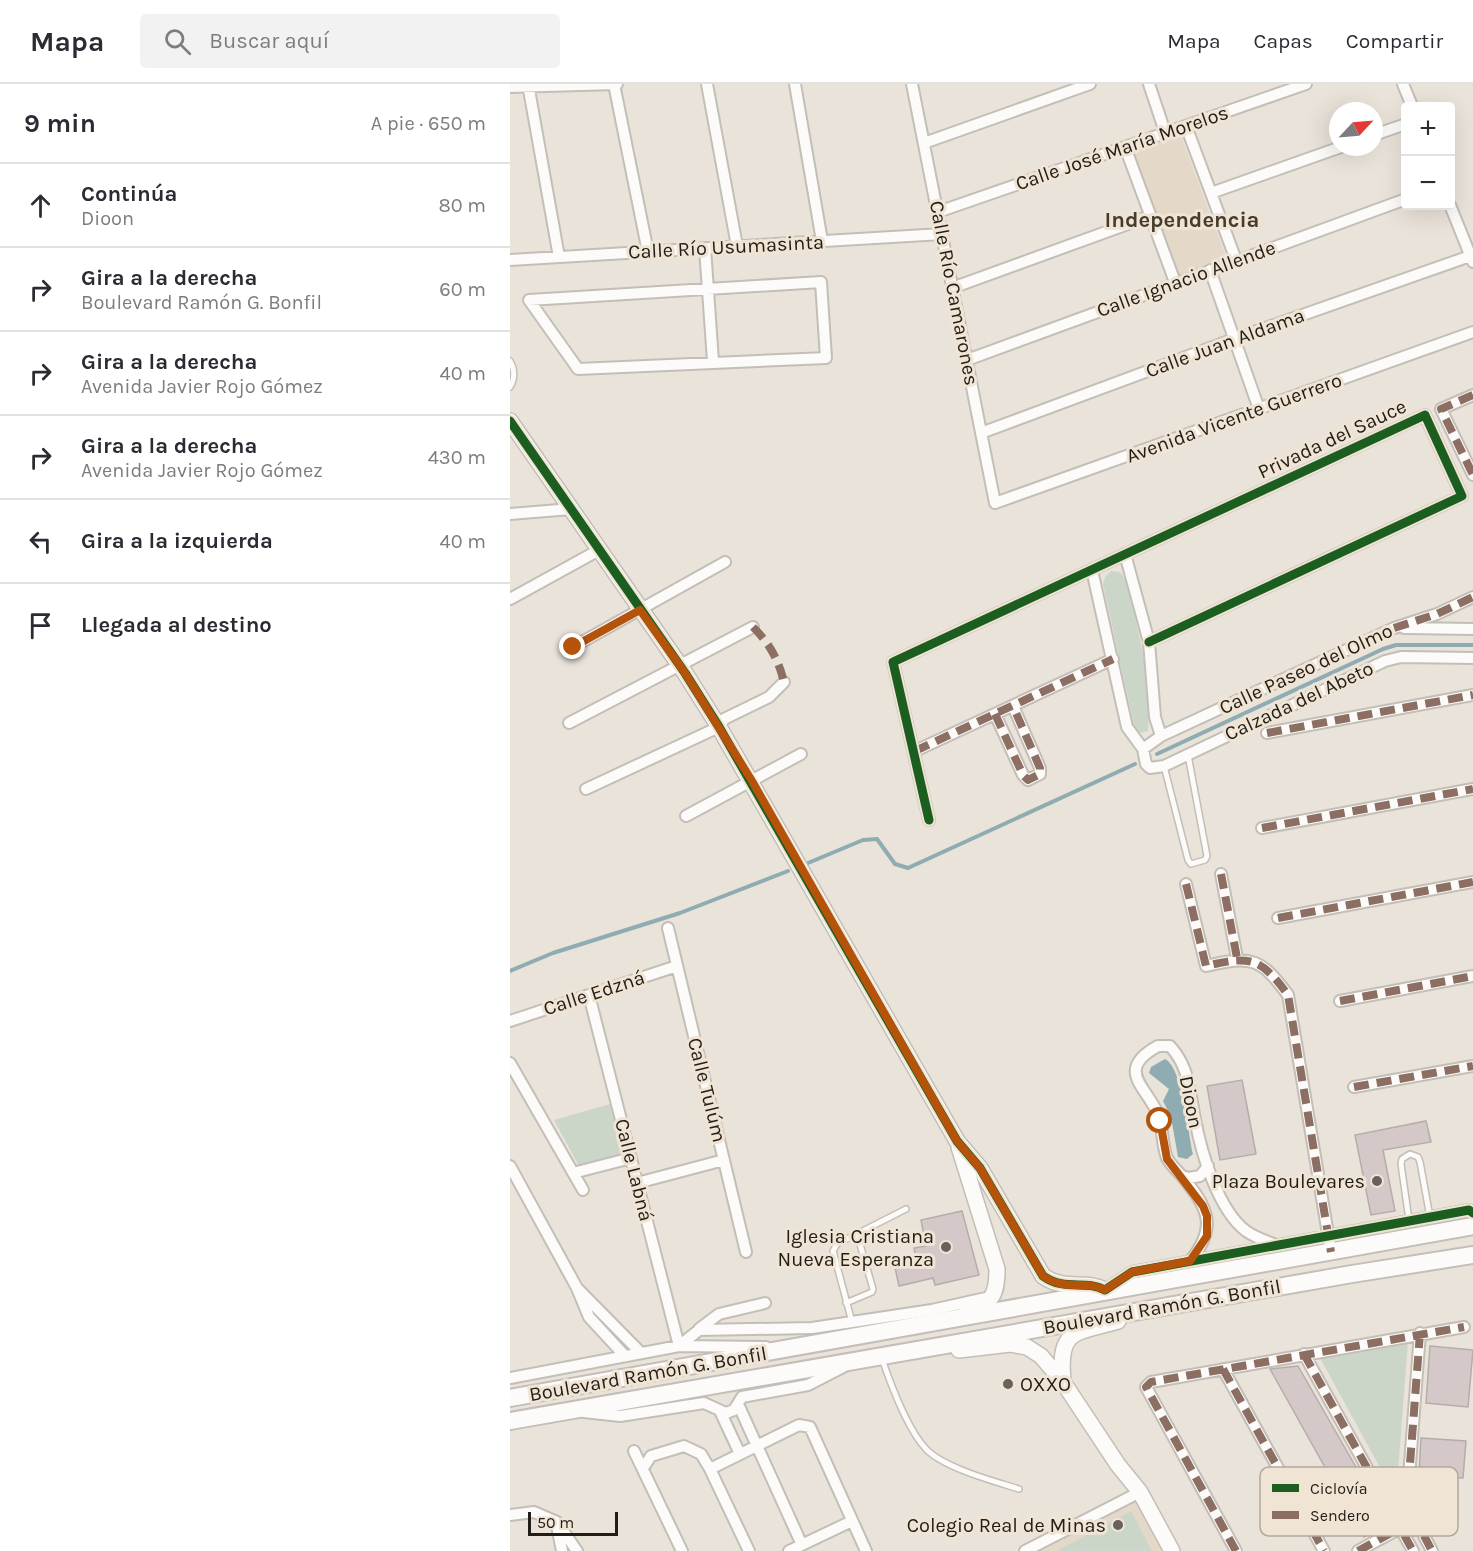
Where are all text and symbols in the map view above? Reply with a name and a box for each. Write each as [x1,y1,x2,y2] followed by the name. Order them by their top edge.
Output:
[140,14,560,68] search box
[30,25,104,58] text: Mapa
[161,25,194,58] icon: search
[209,28,329,54] text: Buscar aquí
[1167,29,1221,53] text: Mapa
[1254,29,1313,53] text: Capas
[1346,29,1443,53] text: Compartir
[1013,101,1231,195] street label: Calle José María Morelos
[1329,102,1383,156] north arrow
[1401,102,1455,210] map controls
[1401,102,1455,156] button: +
[24,108,96,139] text: 9 min
[371,112,486,135] text: A pie · 650 m
[1401,156,1455,210] button: −
[81,181,177,207] text: Continúa
[24,189,57,222] icon: ahead
[438,194,486,217] text: 80 m
[925,199,983,387] street label: Calle Río Camarones
[81,207,134,230] text: Dioon
[1105,207,1259,233] district label: Independencia
[628,230,824,264] street label: Calle Río Usumasinta
[1093,236,1279,322] street label: Calle Ignacio Allende
[81,265,257,291] text: Gira a la derecha
[24,273,57,306] icon: right
[439,278,486,301] text: 60 m
[81,291,322,314] text: Boulevard Ramón G. Bonfil
[1143,304,1307,382] street label: Calle Juan Aldama
[81,349,257,375] text: Gira a la derecha
[24,357,57,390] icon: right
[440,362,486,385] text: 40 m
[1123,368,1345,468] street label: Avenida Vicente Guerrero
[81,375,323,398] text: Avenida Javier Rojo Gómez
[1254,395,1410,483] street label: Privada del Sauce
[81,433,257,459] text: Gira a la derecha
[24,441,57,474] icon: right
[428,446,486,469] text: 430 m
[81,459,323,482] text: Avenida Javier Rojo Gómez
[24,525,57,558] icon: left
[81,528,273,554] text: Gira a la izquierda
[440,530,486,553] text: 40 m
[24,609,57,642] icon: arrive
[81,612,272,638] text: Llegada al destino
[1216,619,1396,719] street label: Calle Paseo del Olmo
[559,633,585,659] route end
[1221,656,1377,746] street label: Calzada del Abeto
[540,966,648,1020] street label: Calle Edzná
[683,1035,731,1145] street label: Calle Tulúm
[1175,1074,1207,1130] street label: Dioon
[1146,1107,1172,1133] route start
[610,1116,658,1224] street label: Calle Labná
[1212,1170,1365,1193] place label: Plaza Boulevares
[1370,1174,1384,1188] marker: Plaza Boulevares
[778,1225,934,1271] place label: Iglesia Cristiana Nueva Esperanza
[939,1240,953,1254] marker: Iglesia Cristiana Nueva Esperanza
[1041,1275,1283,1339] street label: Boulevard Ramón G. Bonfil
[527,1342,769,1406] street label: Boulevard Ramón G. Bonfil
[1020,1373,1071,1396] place label: OXXO
[1001,1377,1015,1391] marker: OXXO
[1260,1467,1458,1536] legend
[1310,1479,1368,1498] text: Ciclovía
[1310,1506,1370,1525] text: Sendero
[528,1509,618,1536] scale bar
[537,1513,574,1532] text: 50 m
[907,1514,1106,1537] place label: Colegio Real de Minas
[1111,1518,1125,1532] marker: Colegio Real de Minas

